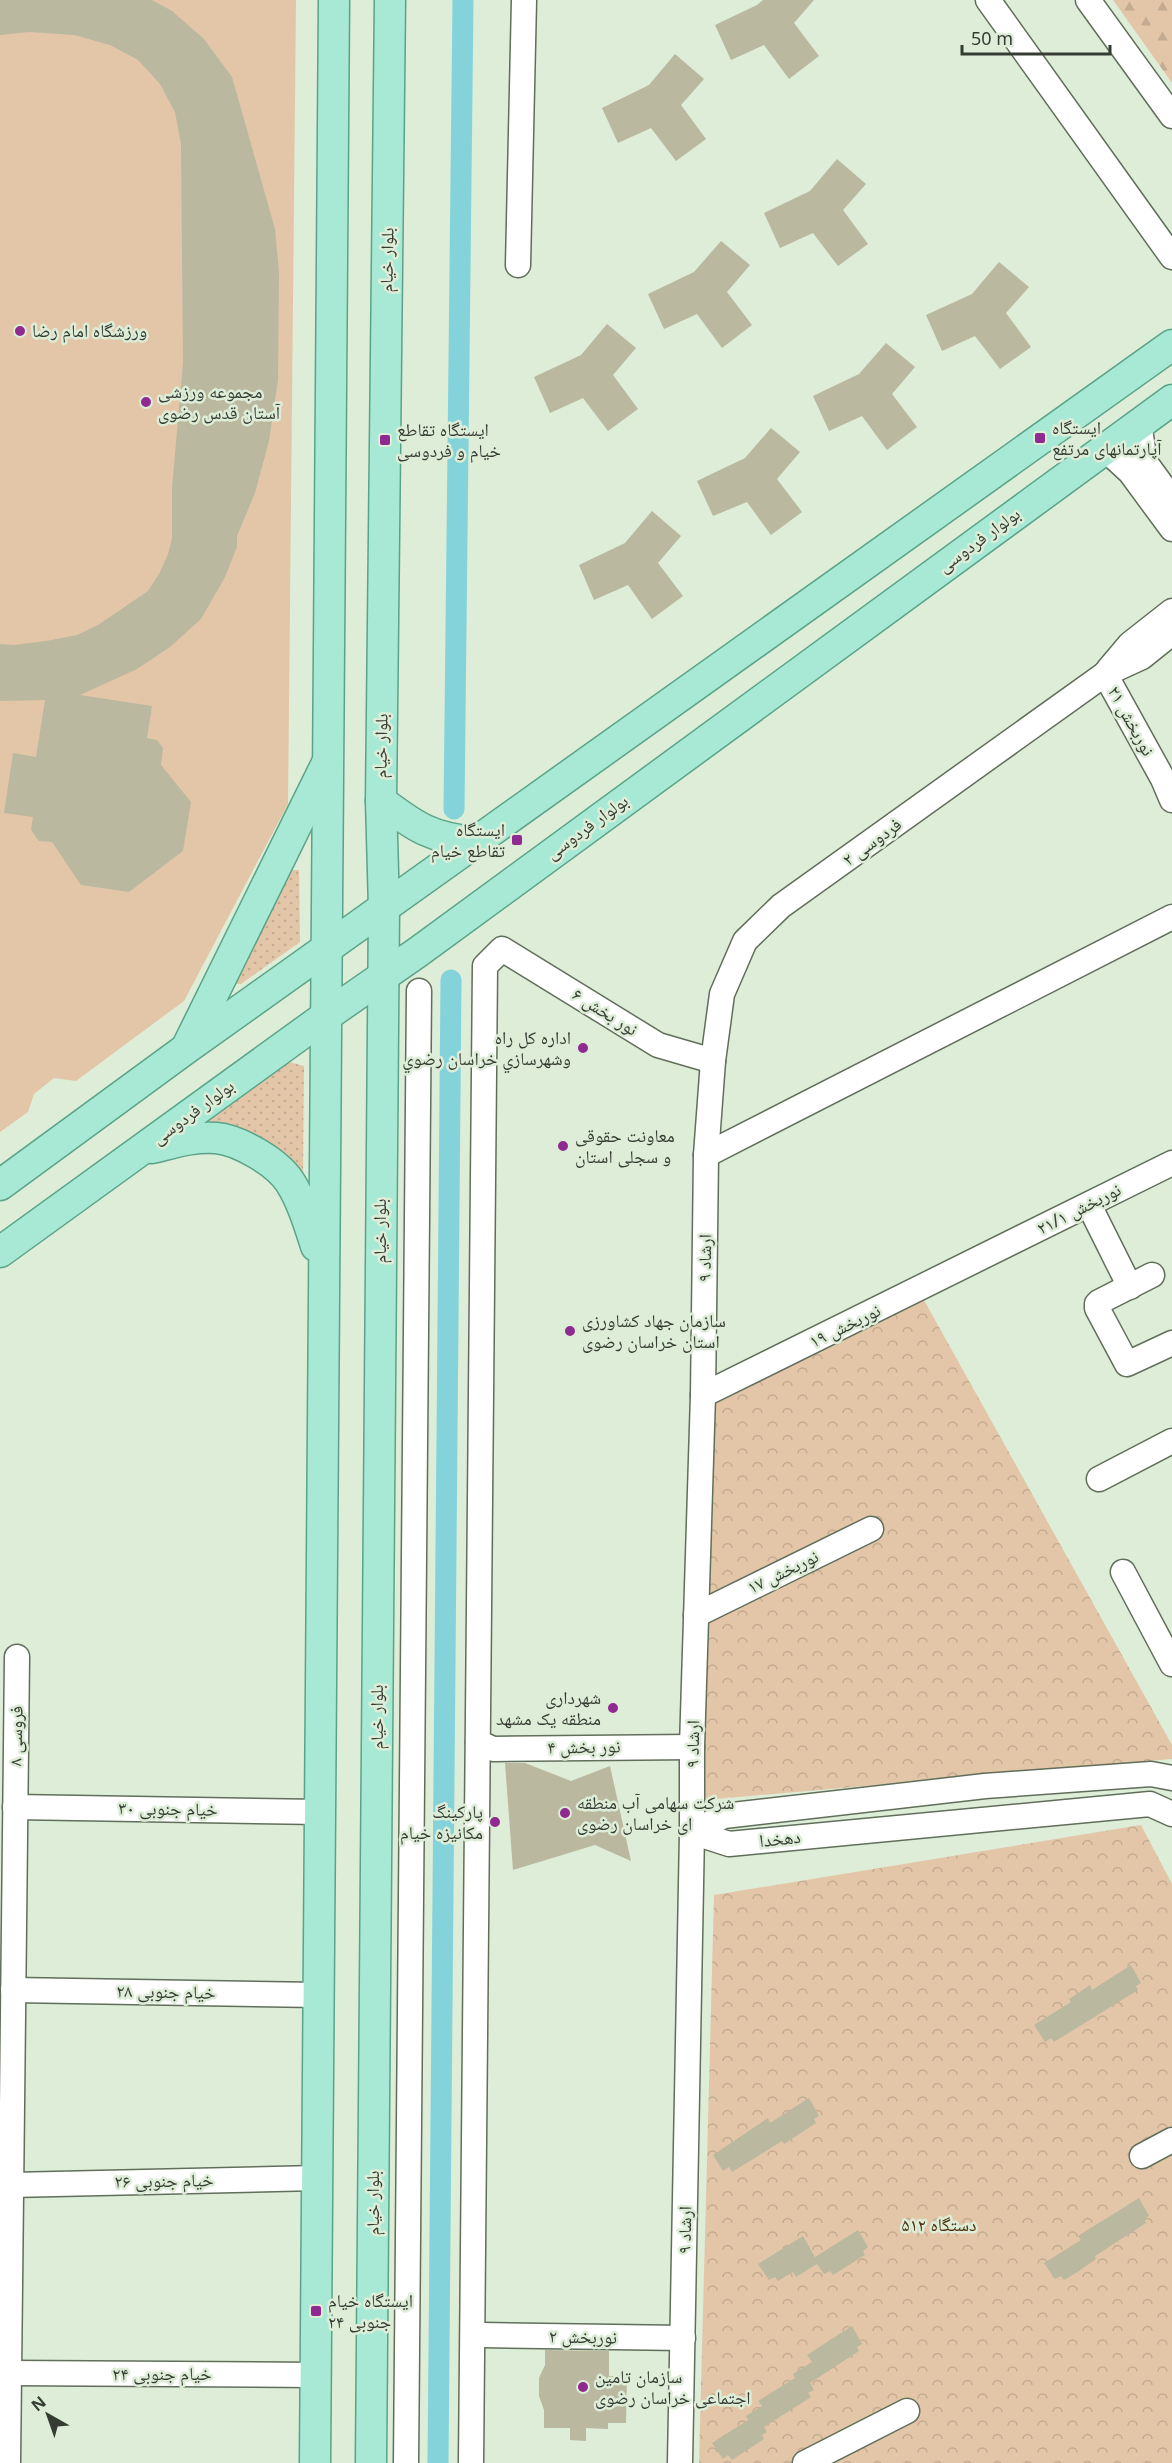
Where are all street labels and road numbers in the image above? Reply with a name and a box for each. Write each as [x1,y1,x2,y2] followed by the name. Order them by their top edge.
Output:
[373,227,400,293] street label: بلوار خیام
[932,501,1025,577] street label: بولوار فردوسی
[1103,681,1161,760] street label: نوربخش ۲۱
[367,713,394,779] street label: بلوار خیام
[540,788,633,864] street label: بولوار فردوسی
[837,812,906,871] street label: فردوسی ۲
[568,982,643,1041] street label: نور بخش ۶
[146,1073,239,1149] street label: بولوار فردوسی
[1032,1177,1125,1240] street label: نوربخش ۲۱/۱
[367,1198,392,1263] street label: بلوار خیام
[692,1234,716,1282] street label: ارشاد ۹
[805,1298,884,1353] street label: نوربخش ۱۹
[743,1544,822,1599] street label: نوربخش ۱۷
[364,1684,389,1749] street label: بلوار خیام
[2,1706,28,1766] street label: فروسی ۸
[680,1720,704,1768] street label: ارشاد ۹
[547,1733,621,1759] street label: نور بخش ۴
[118,1795,218,1822] street label: خیام جنوبی ۳۰
[758,1824,802,1852] street label: دهخدا
[116,1978,216,2005] street label: خیام جنوبی ۲۸
[114,2167,214,2194] street label: خیام جنوبی ۲۶
[360,2170,385,2235] street label: بلوار خیام
[672,2206,696,2254] street label: ارشاد ۹
[549,2323,617,2349] street label: نوربخش ۲
[112,2361,212,2386] street label: خیام جنوبی ۲۴

